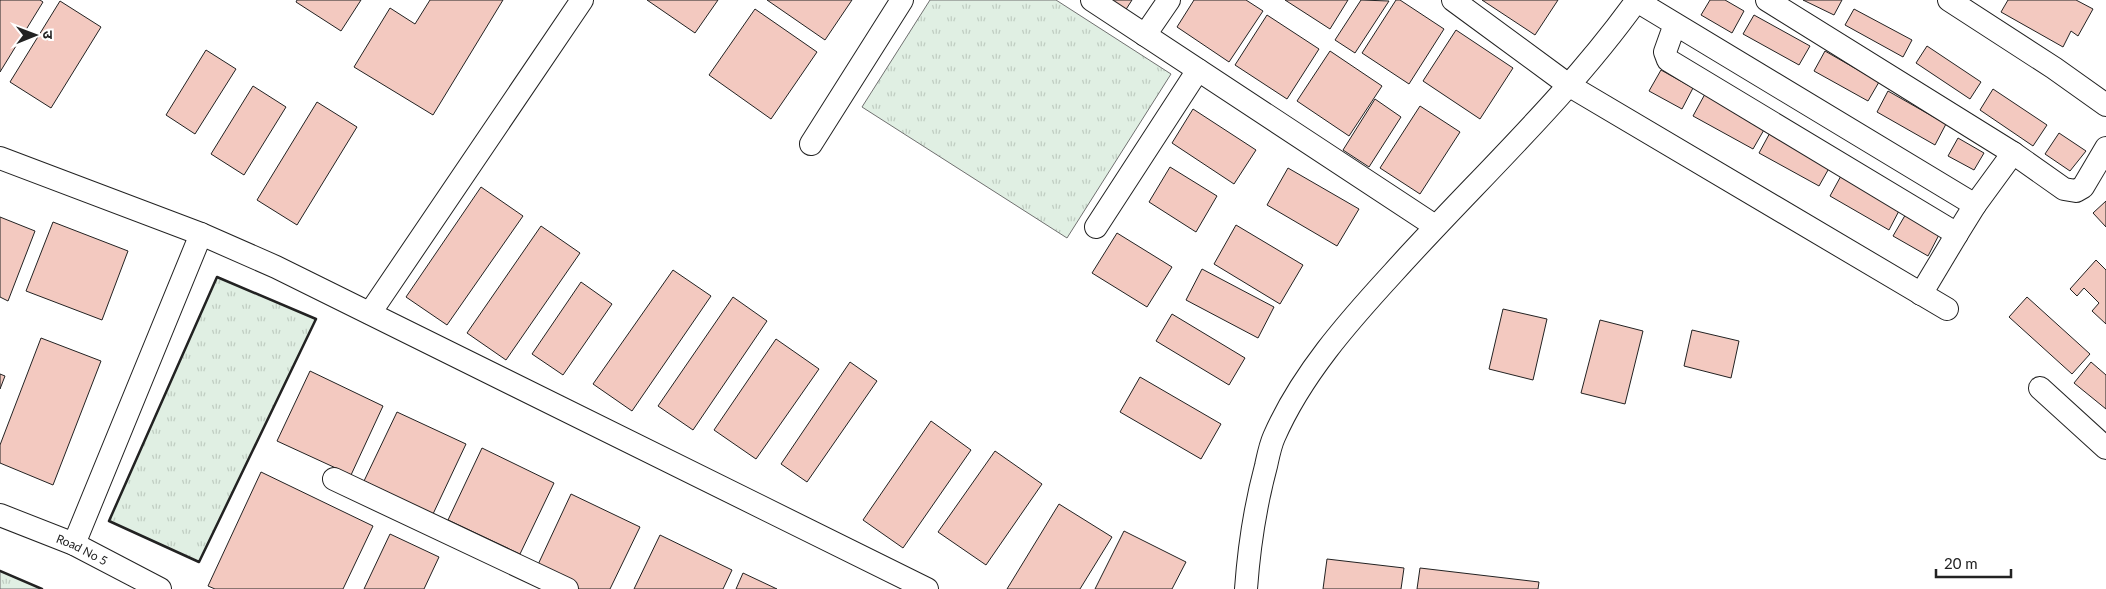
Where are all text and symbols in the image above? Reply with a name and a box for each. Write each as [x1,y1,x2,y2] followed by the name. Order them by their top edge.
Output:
[10,10,60,60] north arrow
[40,31,57,40] text: उ
[54,530,111,568] street label: Road No 5
[1936,546,2011,578] scale bar
[1944,554,1978,572] text: 20 m

